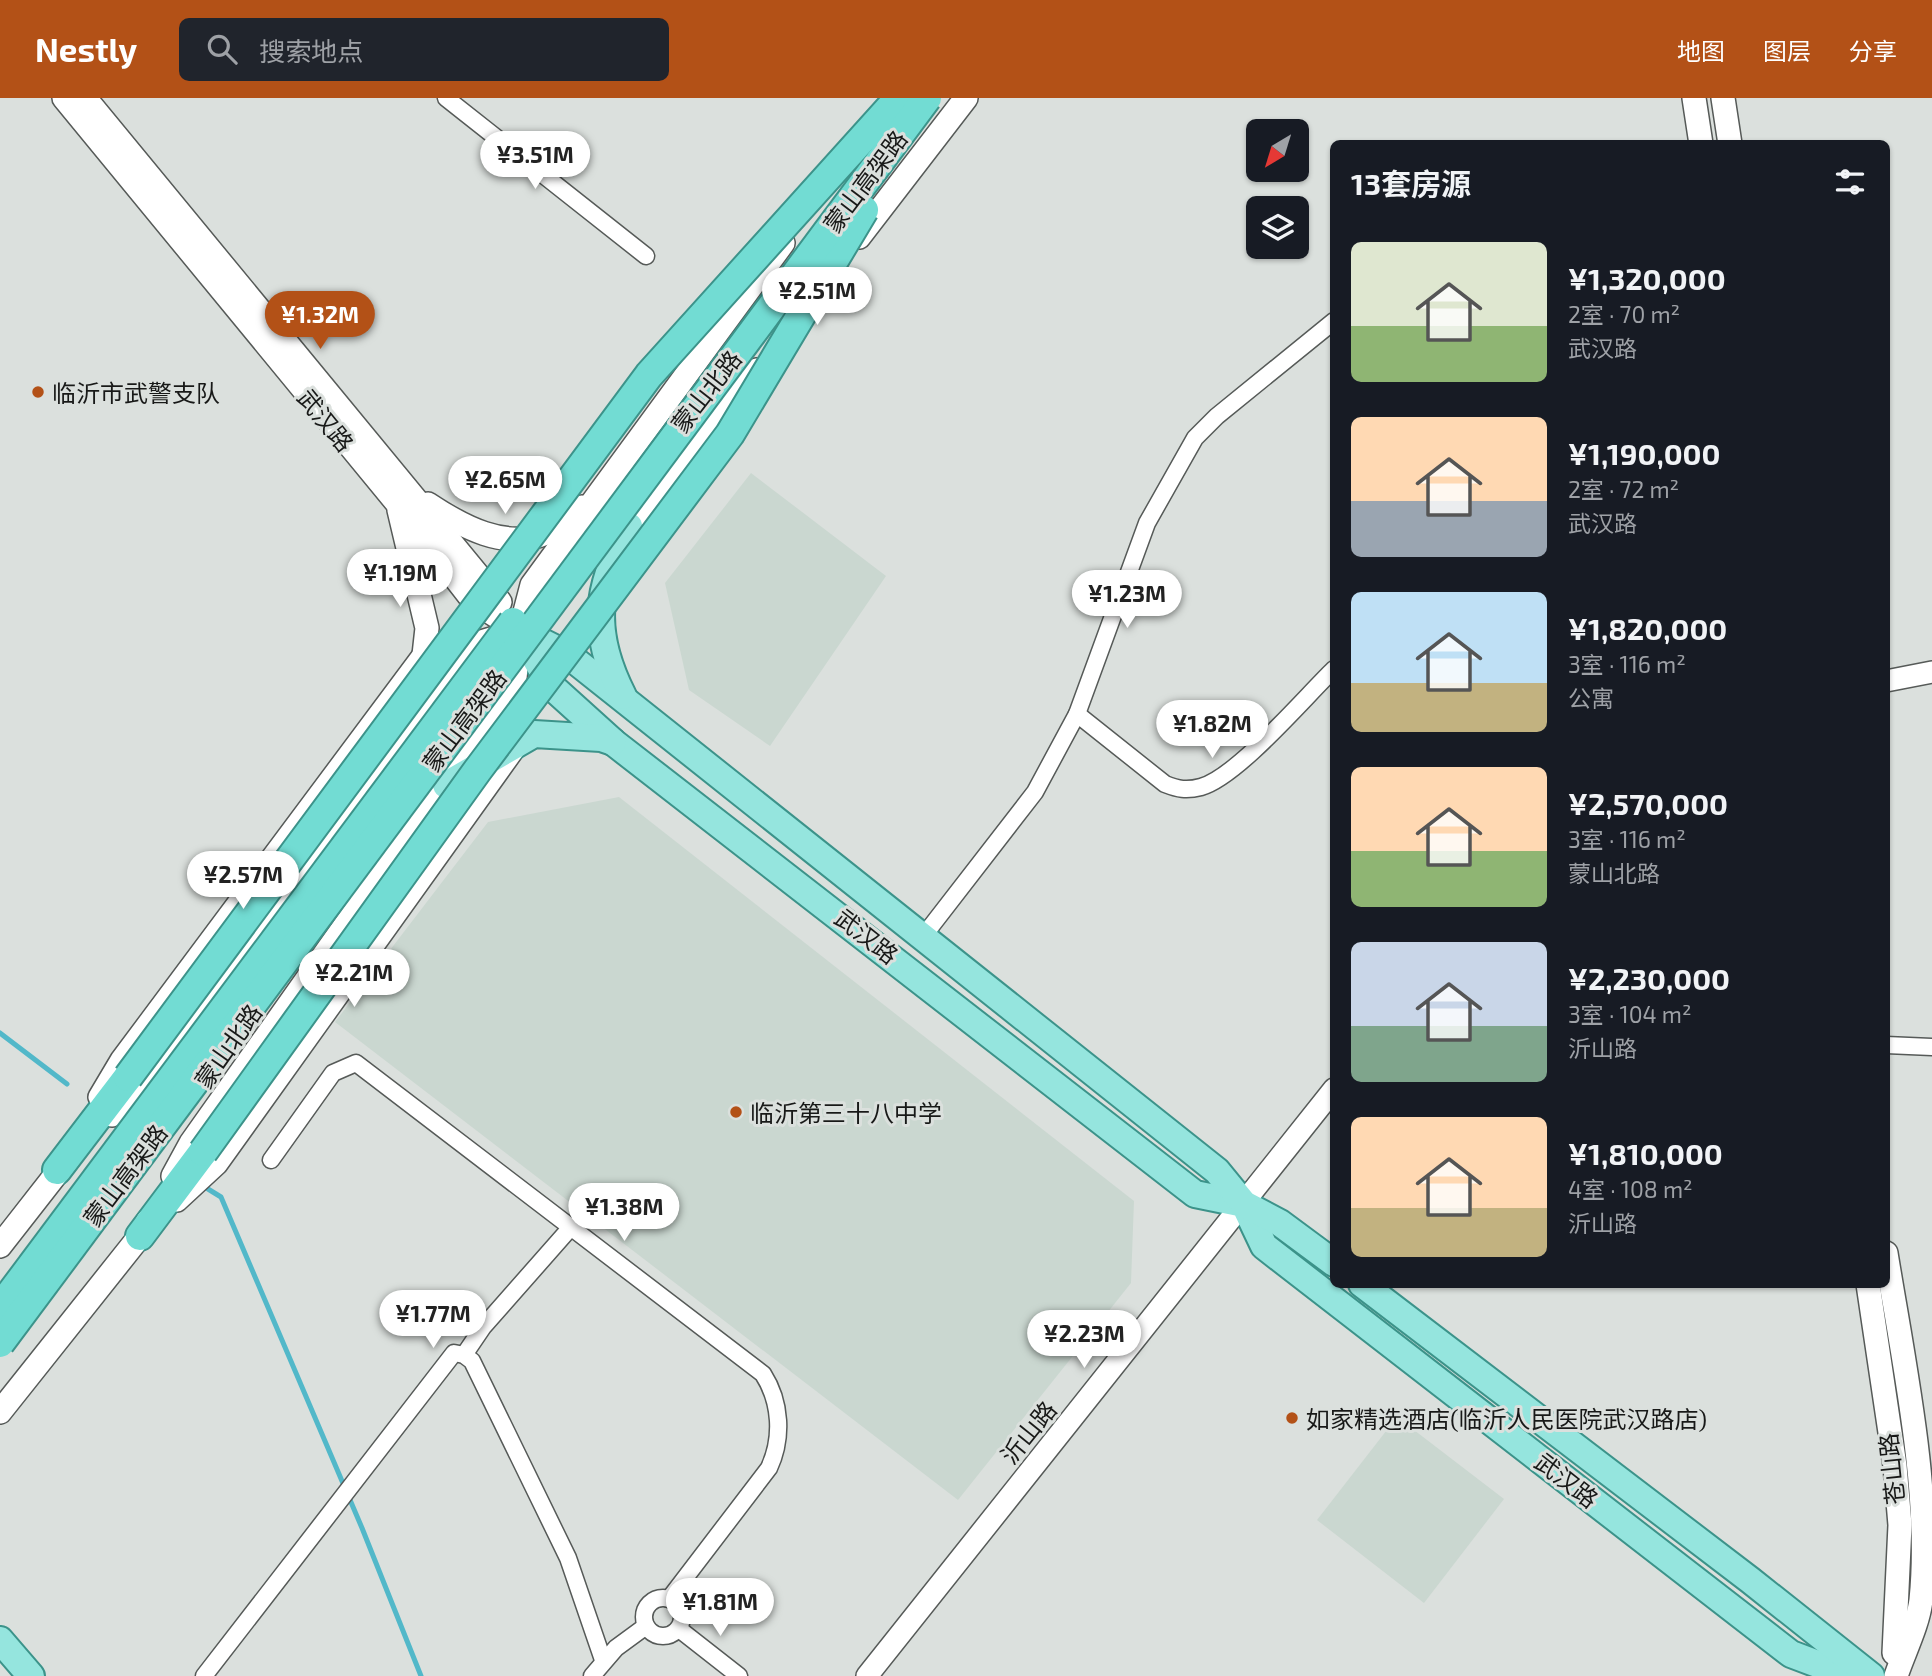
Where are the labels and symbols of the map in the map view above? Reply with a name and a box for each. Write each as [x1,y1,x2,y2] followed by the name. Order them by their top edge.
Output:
[1246,119,1309,182] north arrow
[817,124,913,238] street label: 蒙山高架路
[478,132,592,191] pin: ¥3.51M
[760,268,874,327] pin: ¥2.51M
[263,292,377,351] pin: ¥1.32M
[665,344,747,438] street label: 蒙山北路
[52,378,220,407] place label: 临沂市武警支队
[292,383,360,457] street label: 武汉路
[30,384,46,400] marker: 临沂市武警支队
[448,456,562,516] pin: ¥2.65M
[343,550,457,609] pin: ¥1.19M
[1070,570,1184,630] pin: ¥1.23M
[416,663,512,777] street label: 蒙山高架路
[1155,700,1269,760] pin: ¥1.82M
[186,852,300,911] pin: ¥2.57M
[830,902,904,970] street label: 武汉路
[297,950,411,1009] pin: ¥2.21M
[189,998,267,1094] street label: 蒙山北路
[750,1098,942,1127] place label: 临沂第三十八中学
[728,1104,744,1120] marker: 临沂第三十八中学
[77,1118,173,1232] street label: 蒙山高架路
[567,1184,681,1243] pin: ¥1.38M
[376,1290,490,1350] pin: ¥1.77M
[1027,1310,1141,1370] pin: ¥2.23M
[994,1395,1062,1469] street label: 沂山路
[1306,1404,1707,1433] place label: 如家精选酒店(临沂人民医院武汉路店)
[1284,1410,1300,1426] marker: 如家精选酒店(临沂人民医院武汉路店)
[1873,1432,1909,1506] street label: 苍山路
[1530,1446,1604,1514] street label: 武汉路
[663,1578,777,1638] pin: ¥1.81M

